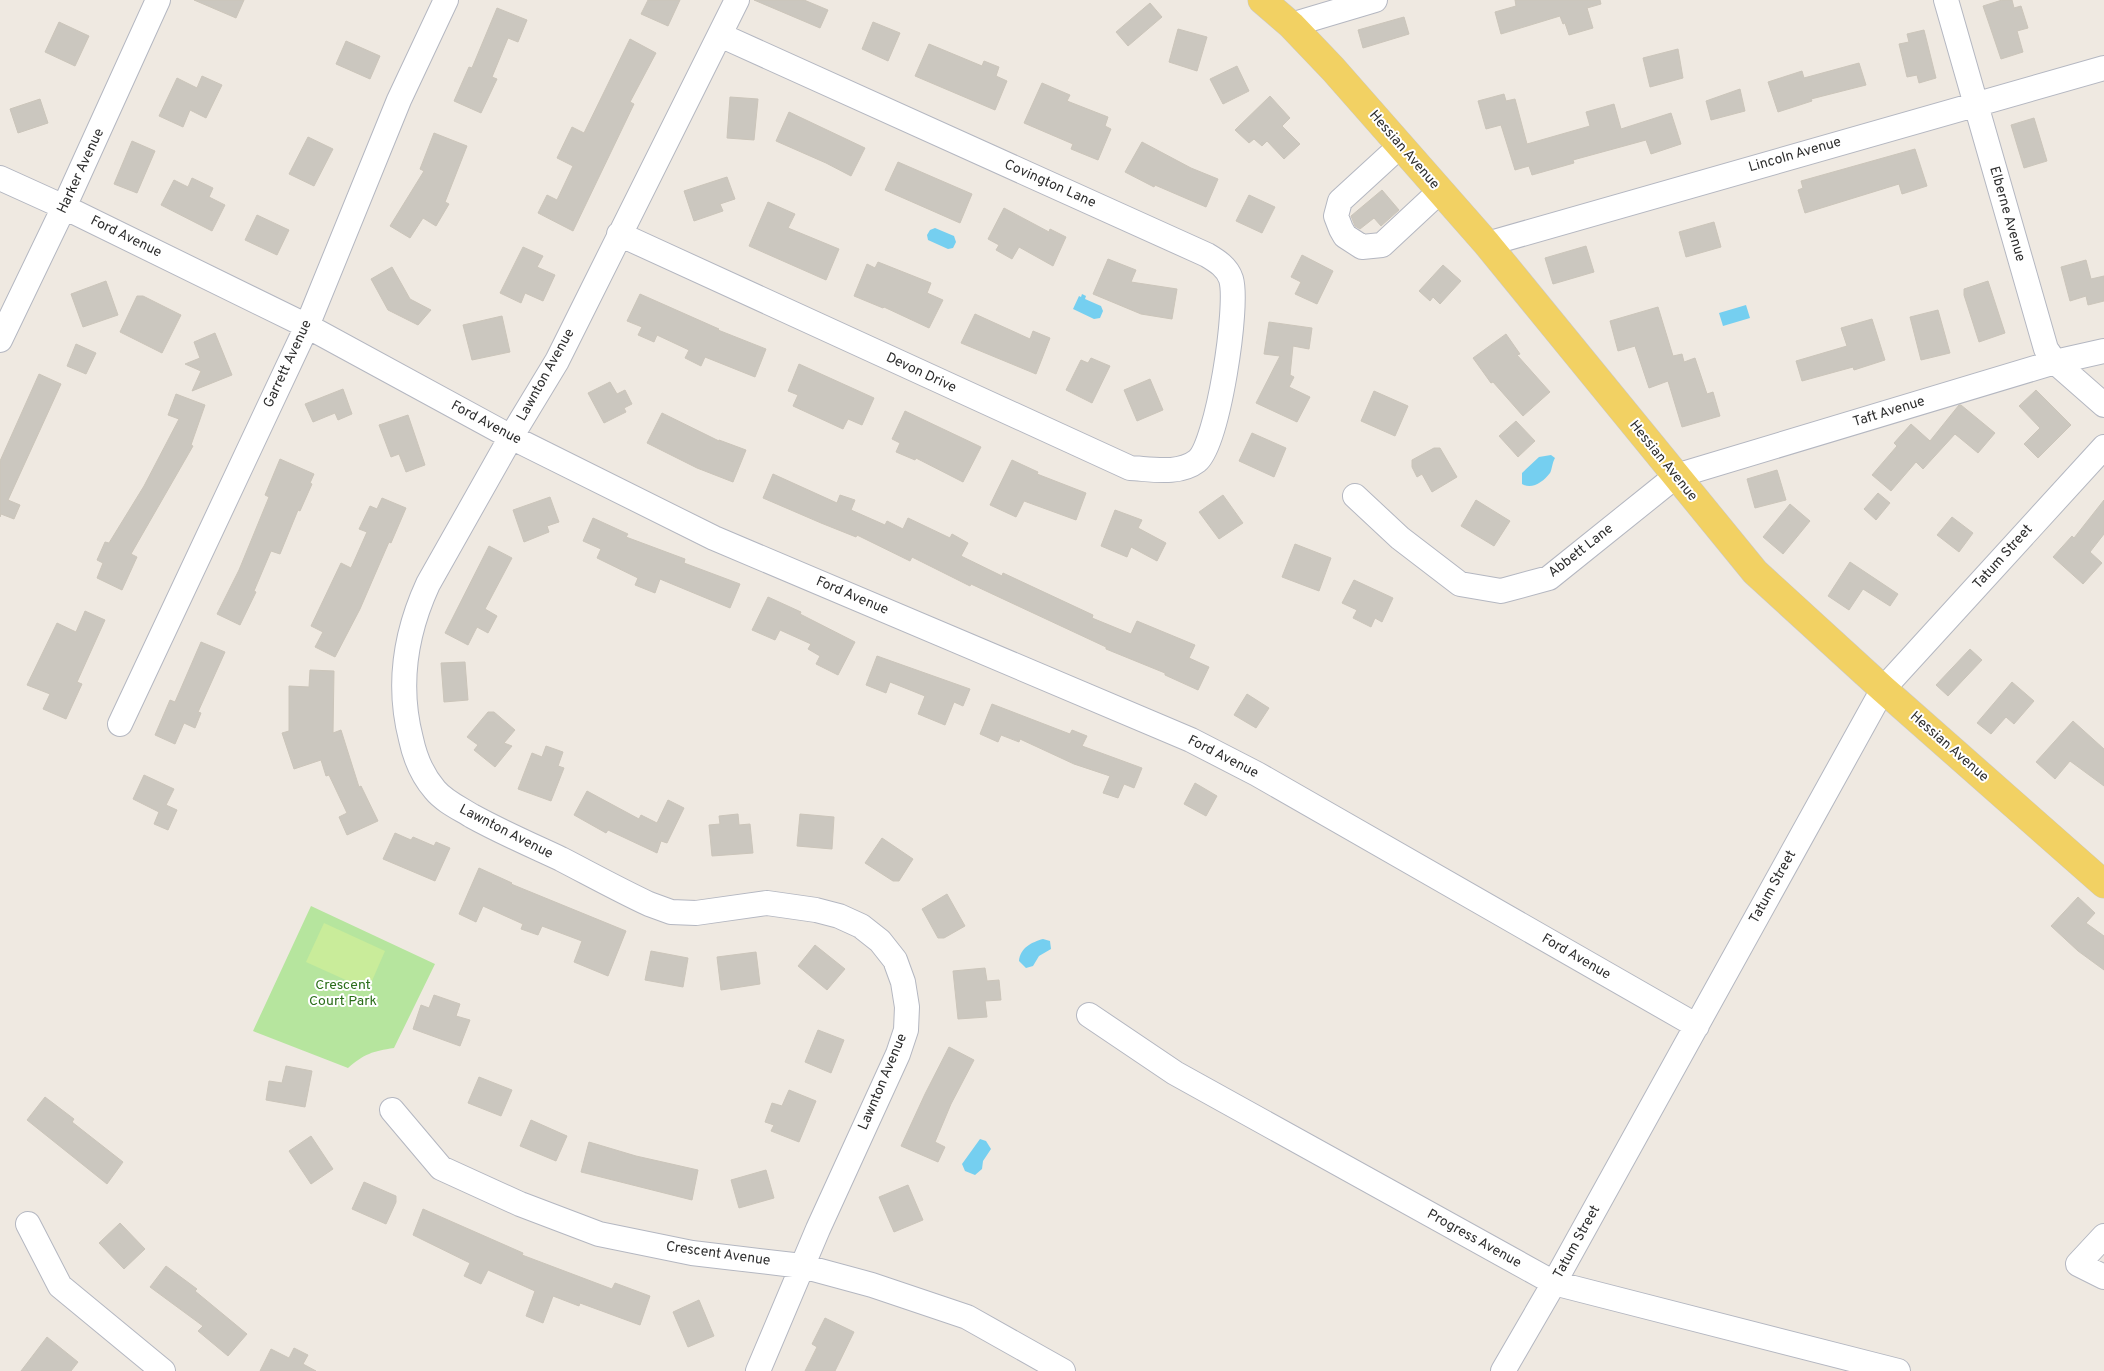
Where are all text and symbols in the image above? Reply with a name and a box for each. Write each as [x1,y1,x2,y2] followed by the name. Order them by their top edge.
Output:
[1365,107,1443,193] street label: Hessian Avenue
[54,126,108,216] street label: Harker Avenue
[1747,134,1843,176] street label: Lincoln Avenue
[1001,156,1099,212] street label: Covington Lane
[1985,164,2029,264] street label: Elberne Avenue
[88,212,164,262] street label: Ford Avenue
[260,317,316,411] street label: Garrett Avenue
[514,326,578,424] street label: Lawnton Avenue
[883,349,959,397] street label: Devon Drive
[1851,393,1927,431] street label: Taft Avenue
[448,397,524,449] street label: Ford Avenue
[1625,417,1701,505] street label: Hessian Avenue
[1545,520,1617,582] street label: Abbett Lane
[1970,521,2036,593] street label: Tatum Street
[813,573,891,619] street label: Ford Avenue
[1906,708,1992,786] street label: Hessian Avenue
[1185,732,1261,782] street label: Ford Avenue
[456,801,556,863] street label: Lawnton Avenue
[1746,847,1800,927] street label: Tatum Street
[1538,930,1614,984] street label: Ford Avenue
[309,977,377,1010] park label: Crescent Court Park
[855,1031,911,1133] street label: Lawnton Avenue
[1550,1202,1604,1282] street label: Tatum Street
[1424,1206,1524,1272] street label: Progress Avenue
[665,1238,771,1270] street label: Crescent Avenue

